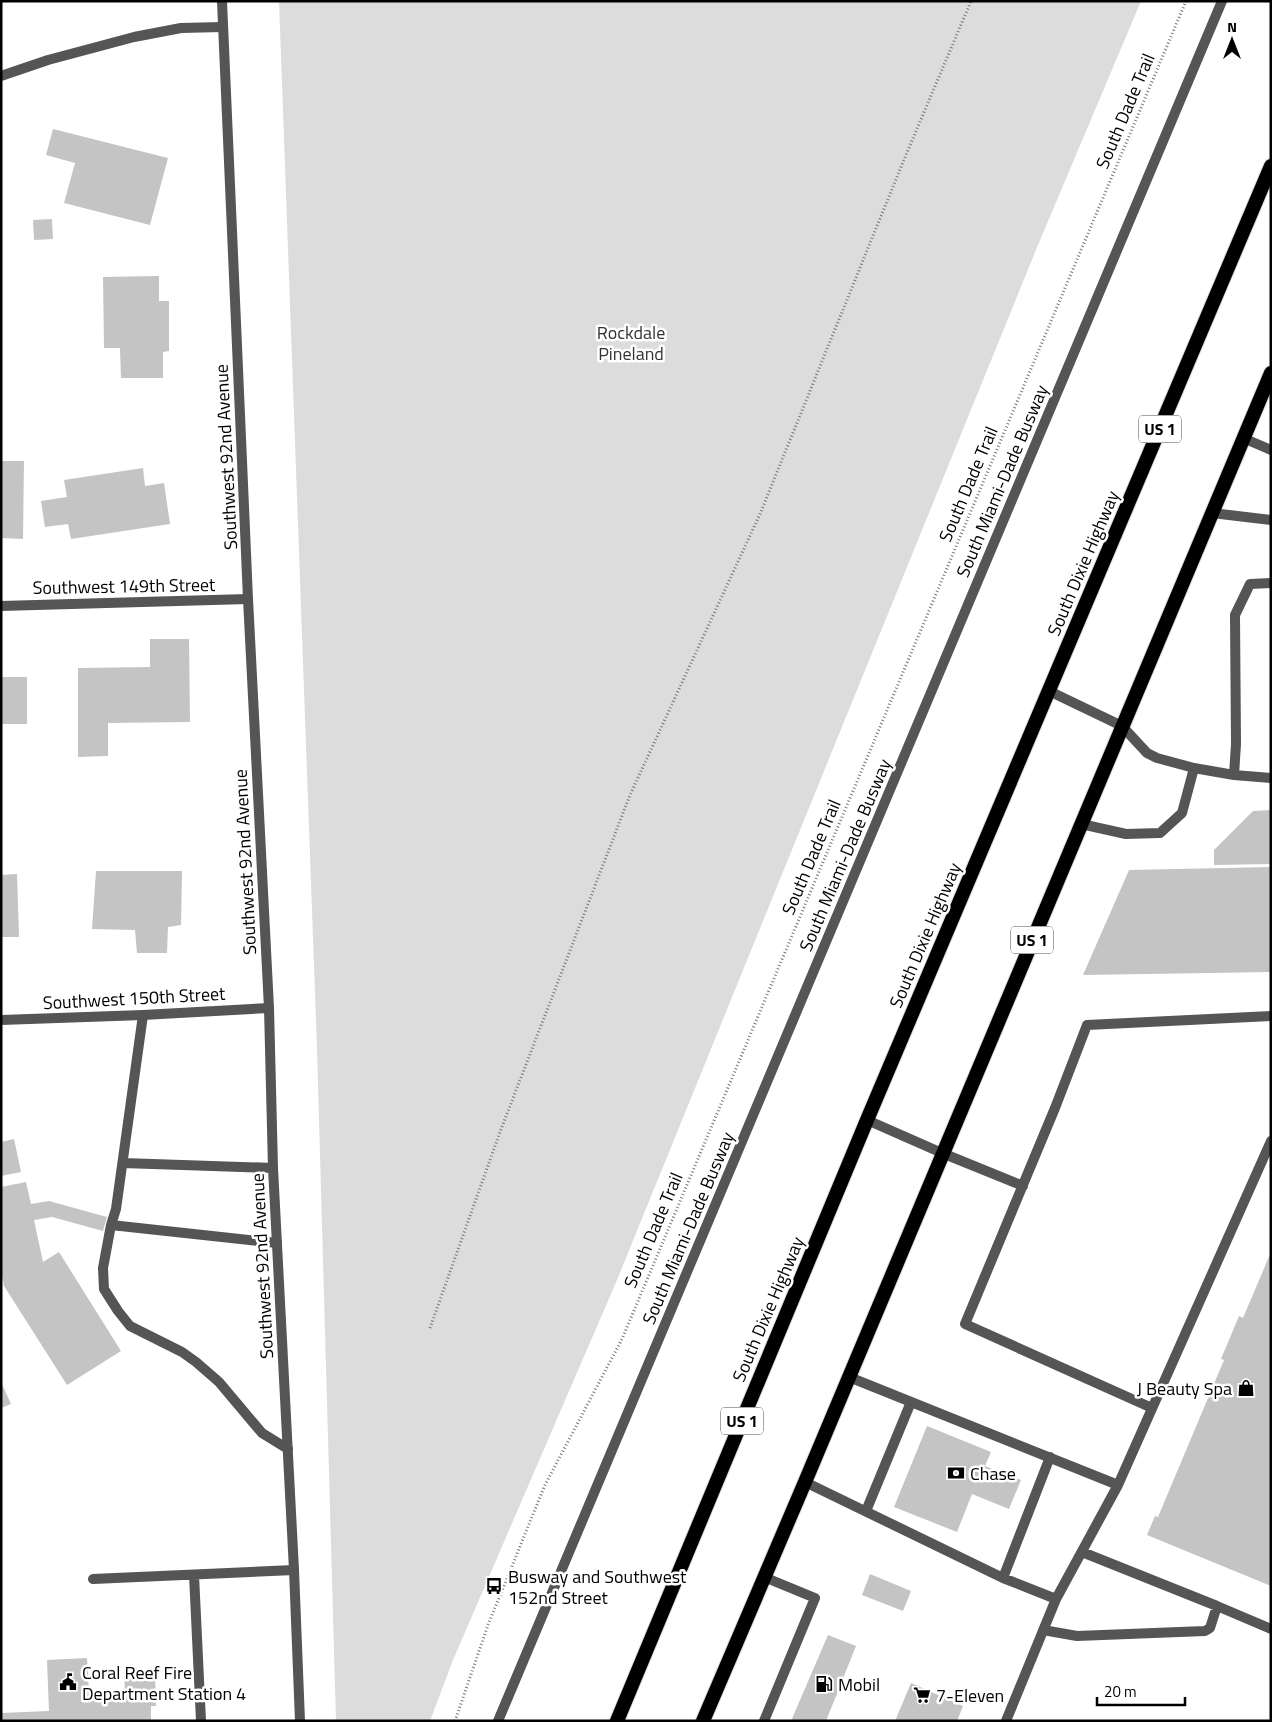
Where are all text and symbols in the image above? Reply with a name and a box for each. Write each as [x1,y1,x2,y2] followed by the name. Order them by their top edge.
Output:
[1207,15,1257,65] north arrow
[1227,16,1237,37] text: N
[1088,49,1162,173] street label: South Dade Trail
[597,319,665,367] park label: Rockdale Pineland
[208,364,244,550] street label: Southwest 92nd Avenue
[949,380,1055,582] street label: South Miami-Dade Busway
[1139,416,1181,442] road number: US 1
[931,422,1005,546] street label: South Dade Trail
[1040,486,1126,640] street label: South Dixie Highway
[32,571,216,601] street label: Southwest 149th Street
[792,754,898,956] street label: South Miami-Dade Busway
[227,769,263,955] street label: Southwest 92nd Avenue
[774,795,848,919] street label: South Dade Trail
[882,858,968,1012] street label: South Dixie Highway
[1011,926,1053,954] road number: US 1
[42,980,227,1016] street label: Southwest 150th Street
[635,1127,741,1329] street label: South Miami-Dade Busway
[616,1168,690,1292] street label: South Dade Trail
[244,1173,280,1359] street label: Southwest 92nd Avenue
[725,1232,811,1386] street label: South Dixie Highway
[1137,1375,1232,1402] place label: J Beauty Spa
[1236,1378,1256,1398] shop icon: J Beauty Spa
[721,1408,763,1434] road number: US 1
[970,1460,1016,1487] place label: Chase
[946,1463,966,1483] bank icon: Chase
[508,1563,687,1611] place label: Busway and Southwest 152nd Street
[484,1576,504,1596] bus stop icon: Busway and Southwest 152nd Street
[82,1659,246,1707] place label: Coral Reef Fire Department Station 4
[838,1671,880,1698] place label: Mobil
[58,1672,78,1692] public building icon: Coral Reef Fire Department Station 4
[814,1674,834,1694] fuel station icon: Mobil
[1097,1674,1184,1706] scale bar
[1104,1680,1137,1703] text: 20 m
[936,1682,1004,1709] place label: 7-Eleven
[912,1685,932,1705] supermarket icon: 7-Eleven

